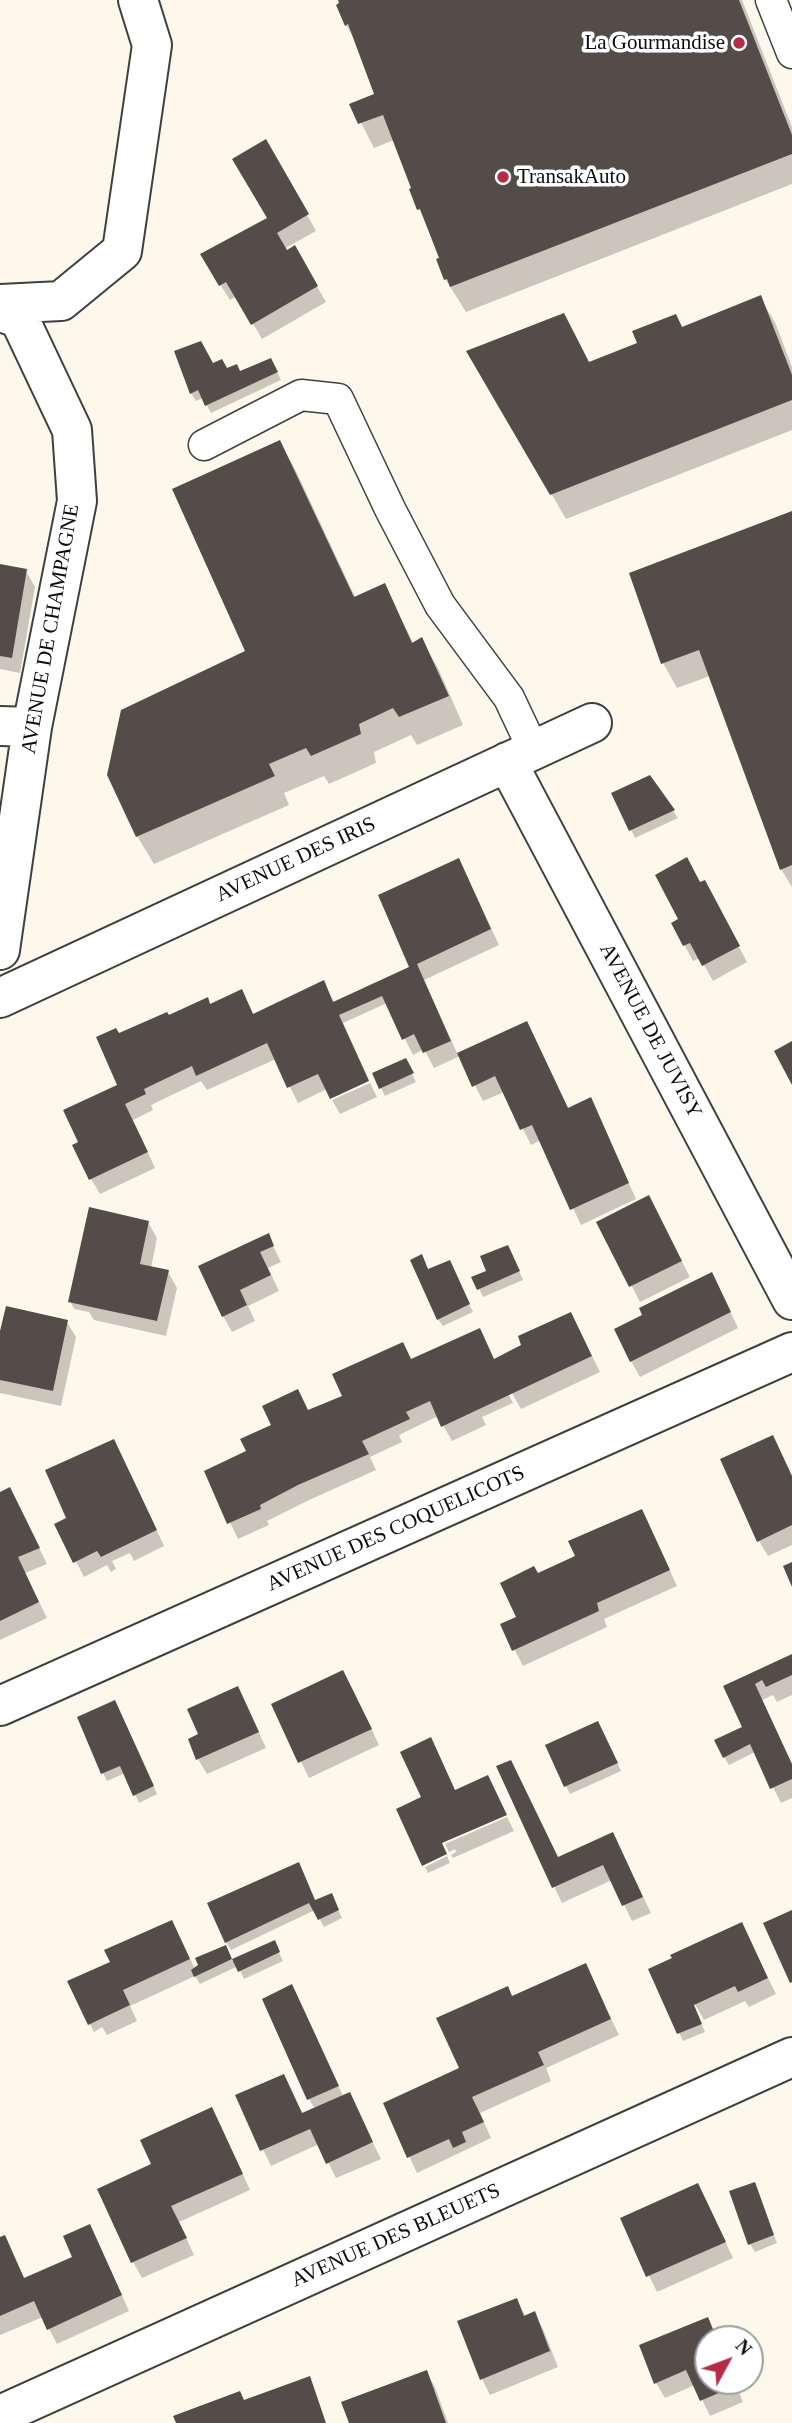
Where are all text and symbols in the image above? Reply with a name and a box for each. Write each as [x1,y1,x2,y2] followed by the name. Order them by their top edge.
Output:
[584,30,725,56] place label: La Gourmandise
[731,35,747,51] marker: La Gourmandise
[517,164,626,190] place label: TransakAuto
[495,169,511,185] marker: TransakAuto
[17,502,85,756] street label: AVENUE DE CHAMPAGNE
[212,812,380,908] street label: AVENUE DES IRIS
[593,939,707,1123] street label: AVENUE DE JUVISY
[263,1461,529,1597] street label: AVENUE DES COQUELICOTS
[288,2179,504,2293] street label: AVENUE DES BLEUETS
[694,2325,764,2395] north arrow
[731,2335,756,2359] text: N

